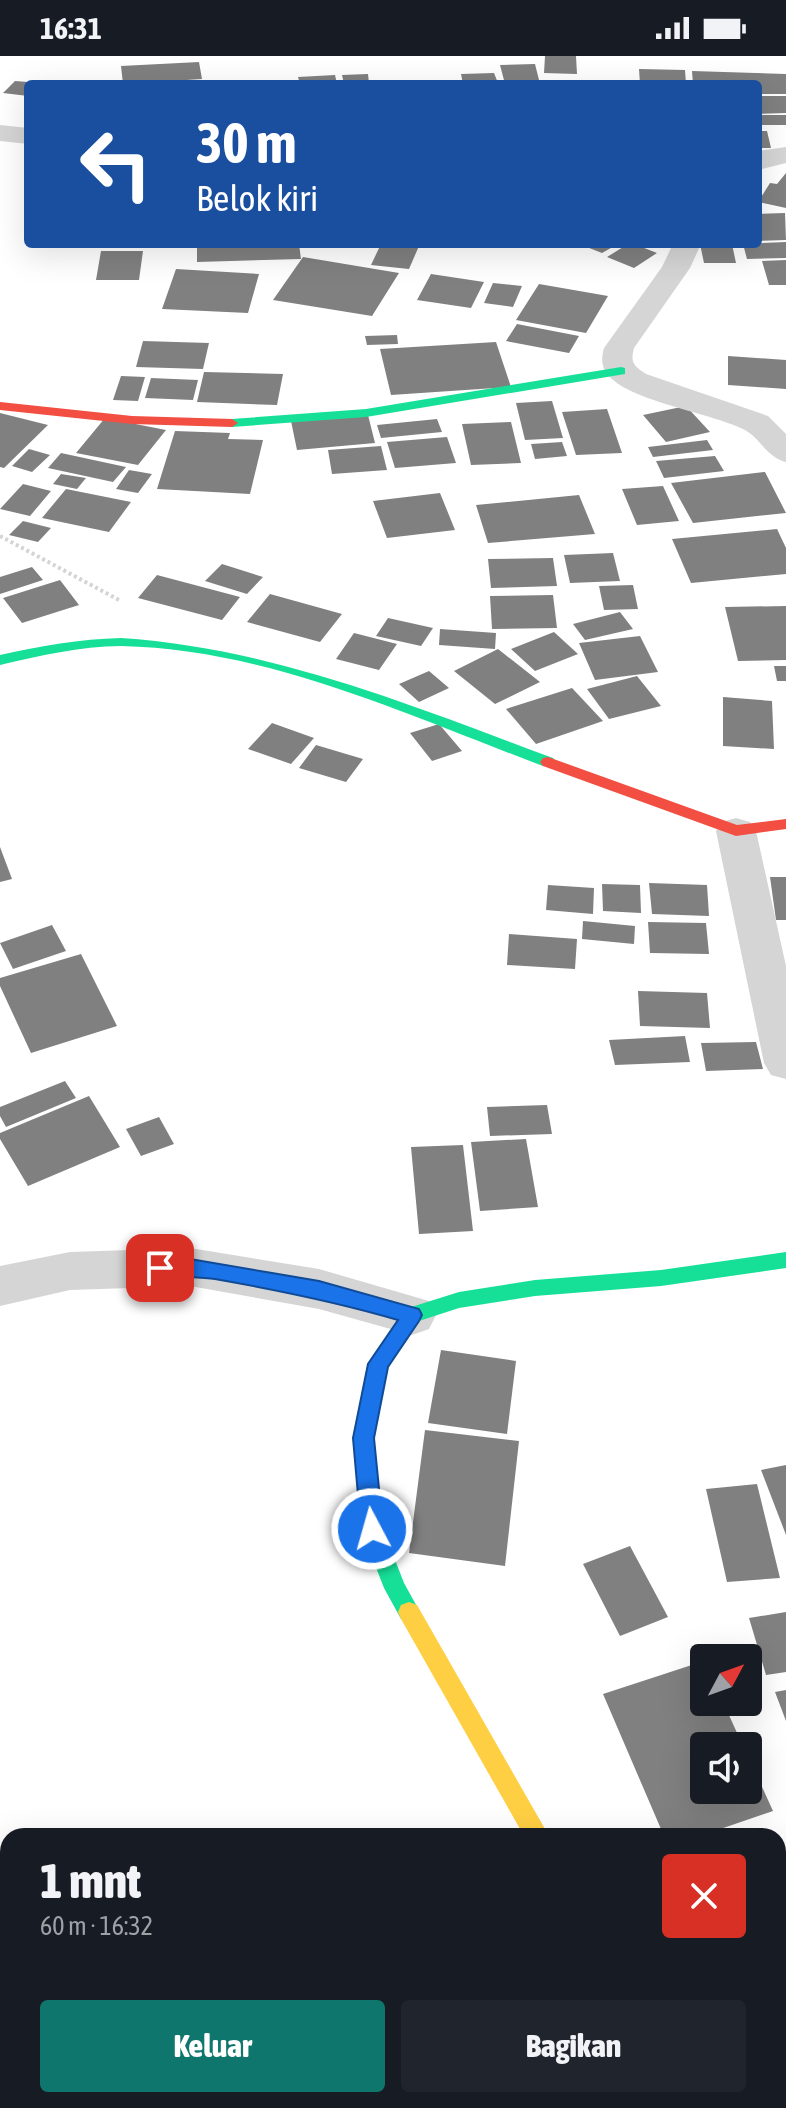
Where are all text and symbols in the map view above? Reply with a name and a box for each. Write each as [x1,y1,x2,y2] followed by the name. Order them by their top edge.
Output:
[40,11,102,45] text: 16:31
[196,111,297,175] text: 30 m
[64,112,168,216] icon: left
[196,177,318,219] text: Belok kiri
[126,1234,194,1302] pin
[138,1246,182,1290] icon: arrive
[330,1487,414,1571] position arrow
[690,1644,762,1716] north arrow
[690,1644,762,1804] map controls
[690,1732,762,1804] button: sound
[40,1853,141,1908] text: 1 mnt
[662,1854,746,1938] button: close
[40,1911,153,1941] text: 60 m · 16:32
[40,2000,385,2092] button: Keluar
[401,2000,746,2092] button: Bagikan

